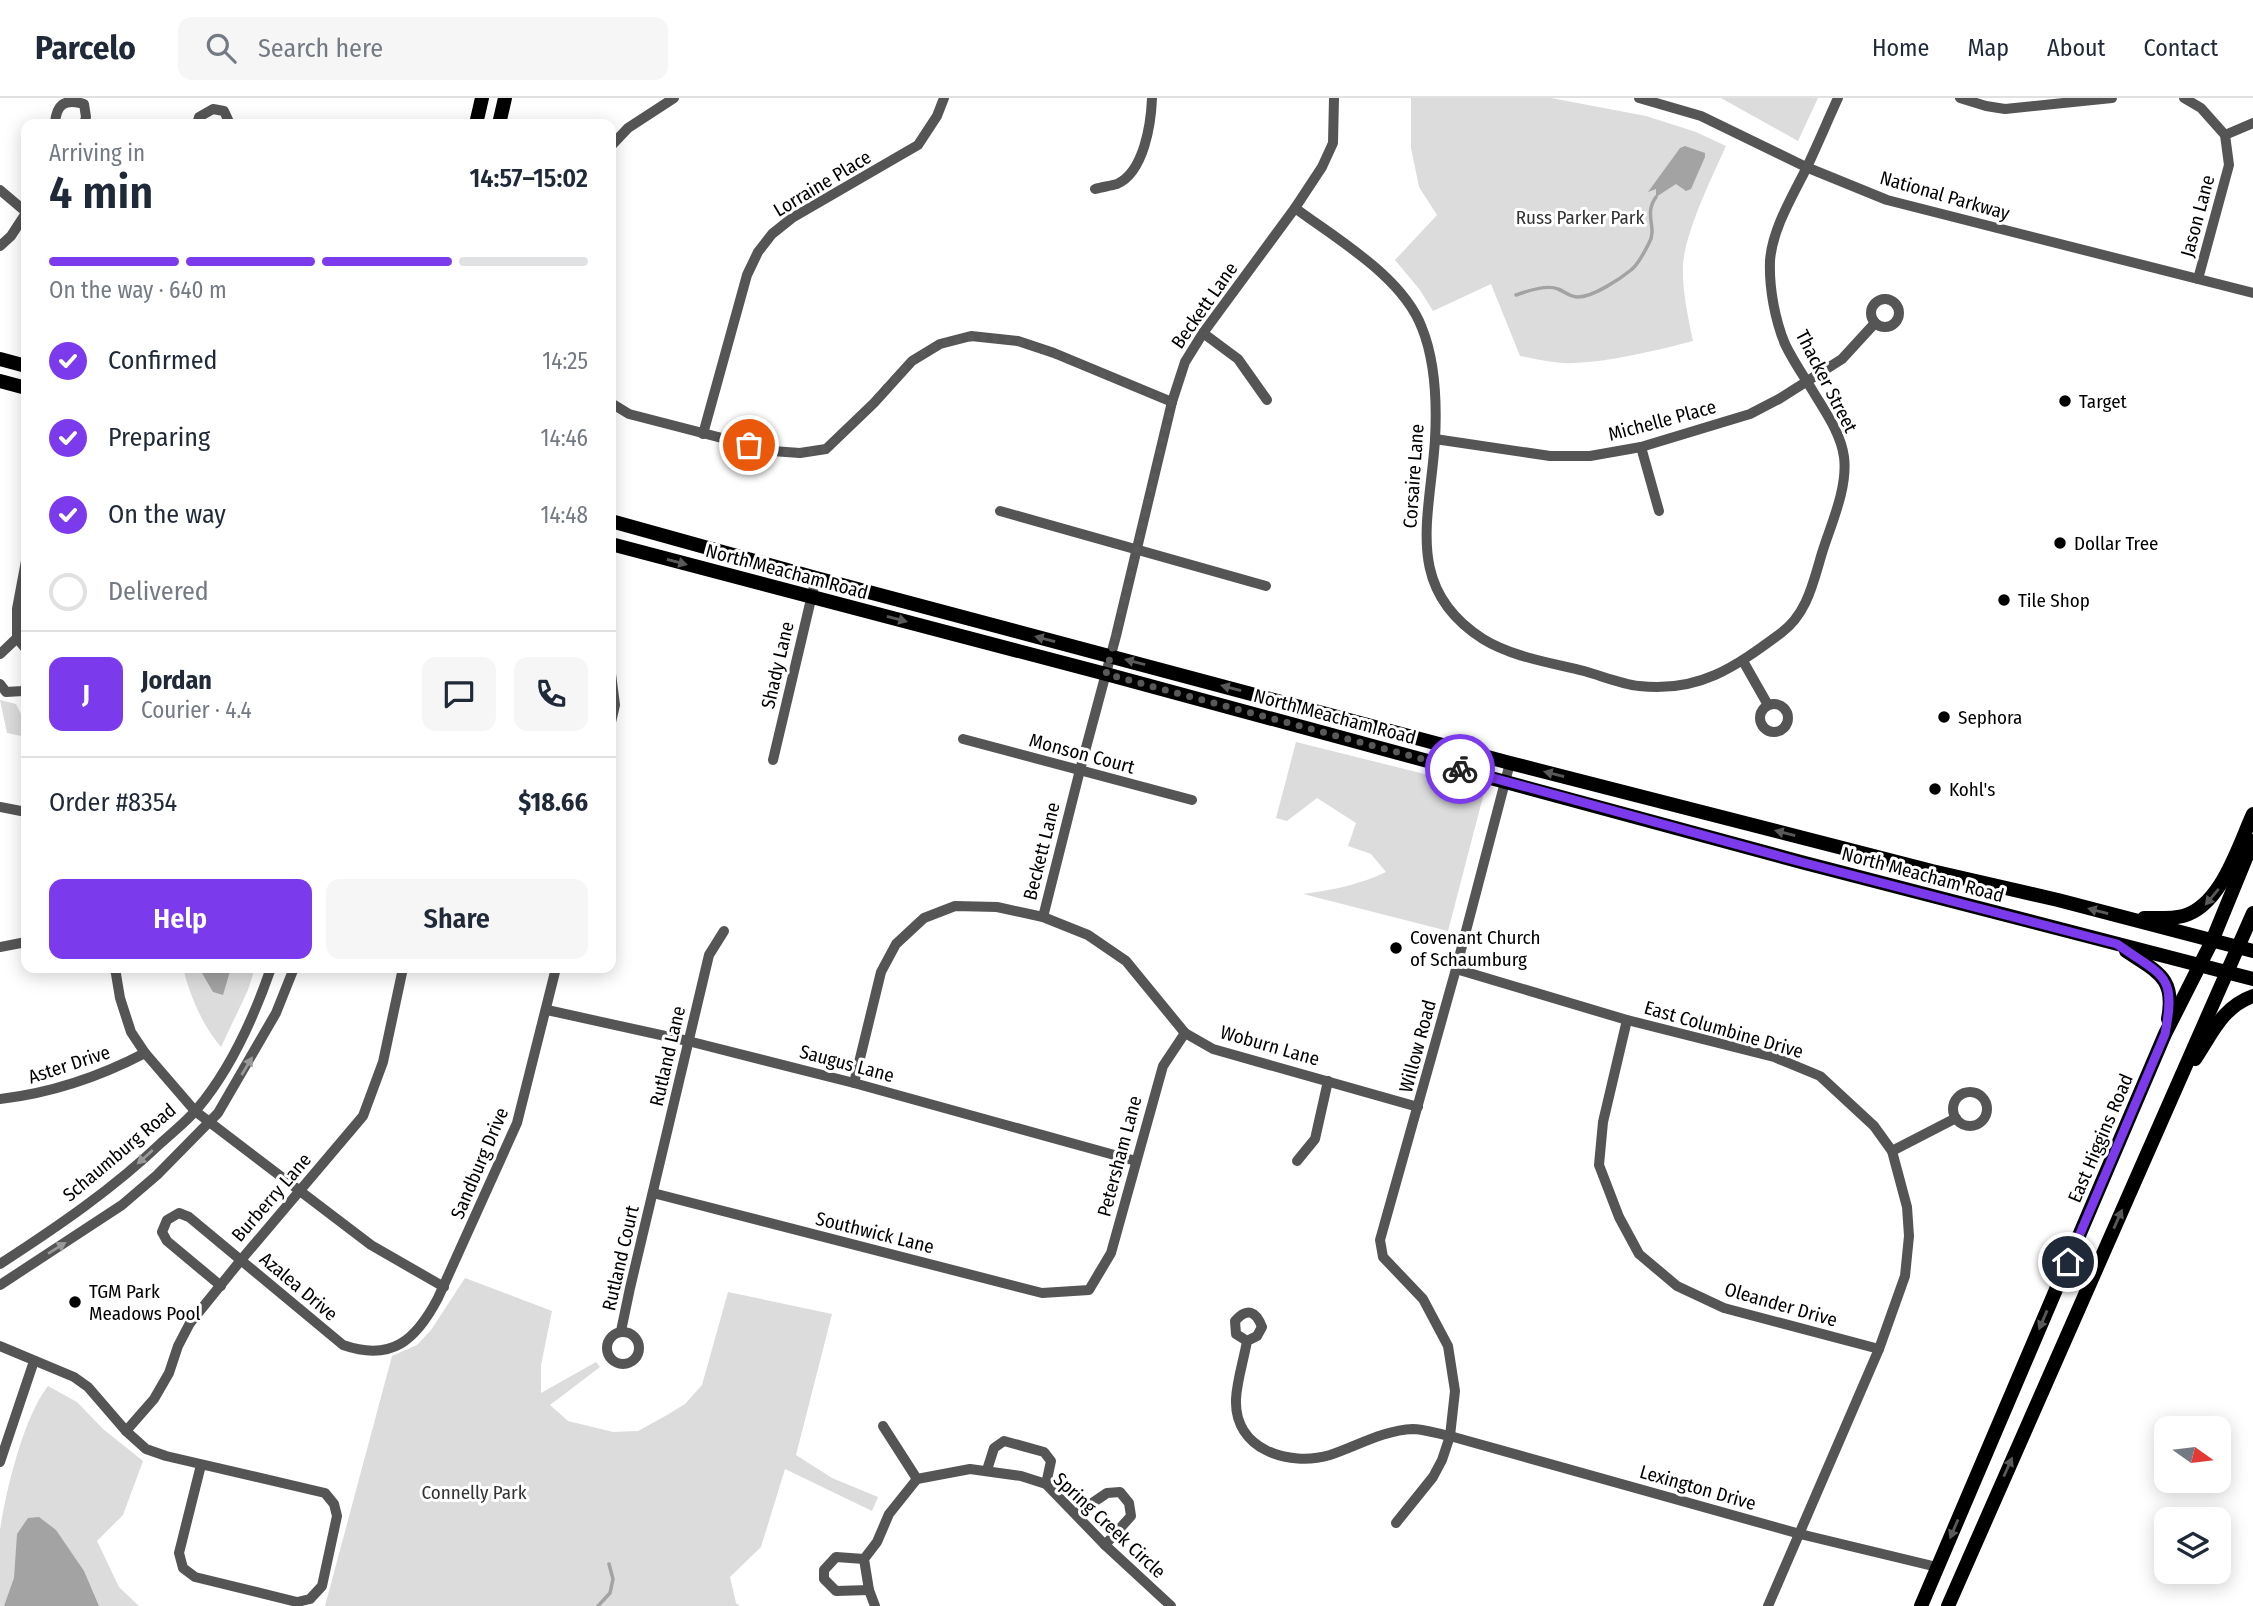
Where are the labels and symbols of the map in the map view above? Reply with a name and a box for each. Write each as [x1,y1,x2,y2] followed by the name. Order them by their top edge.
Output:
[769,145,875,222] street label: Lorraine Place
[1877,166,2013,225] street label: National Parkway
[2176,173,2219,260] street label: Jason Lane
[1516,206,1644,229] park label: Russ Parker Park
[1166,258,1242,353] street label: Beckett Lane
[1791,326,1863,437] street label: Thacker Street
[2079,390,2128,413] place label: Target
[2057,393,2073,409] marker: Target
[1606,395,1719,446] street label: Michelle Place
[719,415,779,475] pin
[1398,423,1429,529] street label: Corsaire Lane
[2074,532,2158,555] place label: Dollar Tree
[2052,535,2068,551] marker: Dollar Tree
[703,539,870,604] street label: North Meacham Road
[666,557,688,568] one-way arrow
[2018,589,2090,612] place label: Tile Shop
[1996,592,2012,608] marker: Tile Shop
[887,615,908,625] one-way arrow
[756,619,799,711] street label: Shady Lane
[1034,633,1055,643] one-way arrow
[1124,656,1146,667] one-way arrow
[1220,682,1242,693] one-way arrow
[1251,684,1418,749] street label: North Meacham Road
[1958,706,2022,729] place label: Sephora
[1936,709,1952,725] marker: Sephora
[1027,728,1138,779] street label: Monson Court
[1425,734,1495,804] courier
[1543,768,1565,779] one-way arrow
[1949,778,1995,801] place label: Kohl's
[1927,781,1943,797] marker: Kohl's
[1018,800,1065,902] street label: Beckett Lane
[1774,827,1796,838] one-way arrow
[1839,842,2006,907] street label: North Meacham Road
[2204,888,2219,906] one-way arrow
[2087,905,2108,915] one-way arrow
[1410,926,1541,971] place label: Covenant Church of Schaumburg
[1388,940,1404,956] marker: Covenant Church of Schaumburg
[1642,996,1806,1063] street label: East Columbine Drive
[1394,997,1441,1095] street label: Willow Road
[645,1004,690,1108] street label: Rutland Lane
[1218,1020,1322,1071] street label: Woburn Lane
[25,1040,113,1089] street label: Aster Drive
[797,1040,897,1087] street label: Saugus Lane
[241,1056,253,1075] one-way arrow
[2063,1070,2138,1206] street label: East Higgins Road
[1092,1093,1147,1219] street label: Petersham Lane
[58,1098,181,1206] street label: Schaumburg Road
[446,1104,513,1222] street label: Sandburg Drive
[227,1148,316,1246] street label: Burberry Lane
[137,1149,154,1165] one-way arrow
[597,1203,644,1313] street label: Rutland Court
[813,1207,936,1258] street label: Southwick Lane
[2112,1208,2123,1229] one-way arrow
[2038,1232,2098,1292] pin
[48,1242,67,1255] one-way arrow
[255,1247,342,1326] street label: Azalea Drive
[1722,1277,1840,1332] street label: Oleander Drive
[89,1280,201,1325] place label: TGM Park Meadows Pool
[67,1294,83,1310] marker: TGM Park Meadows Pool
[2037,1309,2048,1330] one-way arrow
[2154,1416,2231,1493] north arrow
[2003,1456,2014,1477] one-way arrow
[1637,1460,1759,1515] street label: Lexington Drive
[1049,1468,1170,1583] street label: Spring Creek Circle
[421,1481,527,1504] park label: Connelly Park
[1948,1519,1960,1539] one-way arrow

